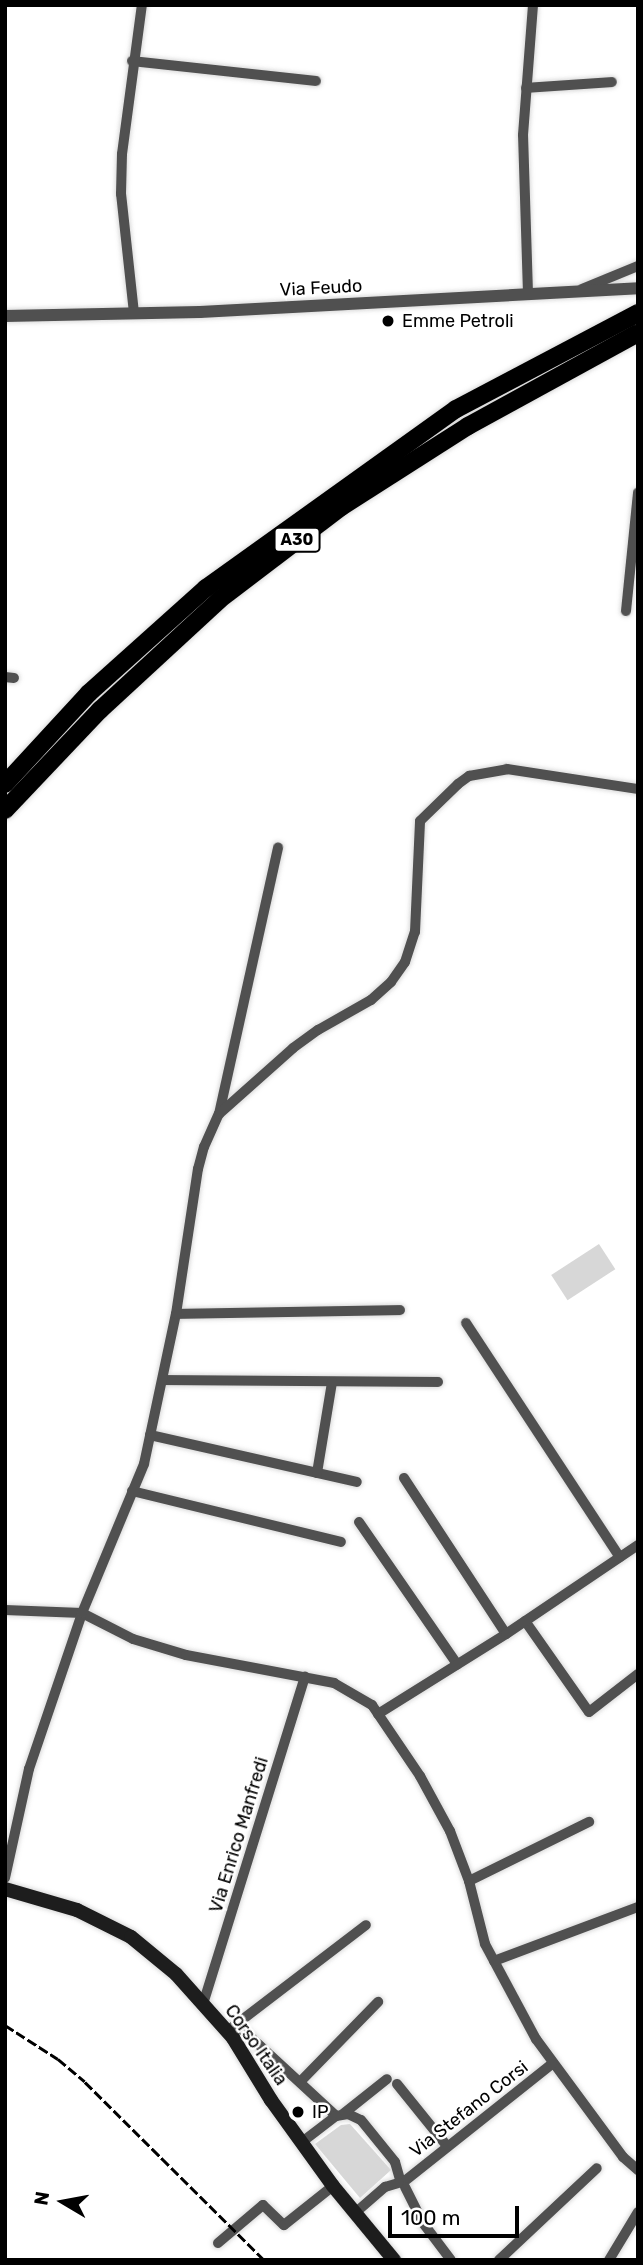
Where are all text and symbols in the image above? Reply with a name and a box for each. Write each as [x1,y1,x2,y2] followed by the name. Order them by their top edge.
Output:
[279,275,363,301] street label: Via Feudo
[402,310,514,332] place label: Emme Petroli
[380,313,396,329] marker: Emme Petroli
[272,527,322,552] road number: A30
[205,1754,273,1916] street label: Via Enrico Manfredi
[220,2000,292,2090] street label: Corso Italia
[406,2056,532,2162] street label: Via Stefano Corsi
[312,2101,328,2123] place label: IP
[290,2104,306,2120] marker: IP
[28,2167,98,2237] north arrow
[29,2190,54,2207] text: N
[391,2192,522,2236] scale bar
[401,2205,460,2230] text: 100 m

